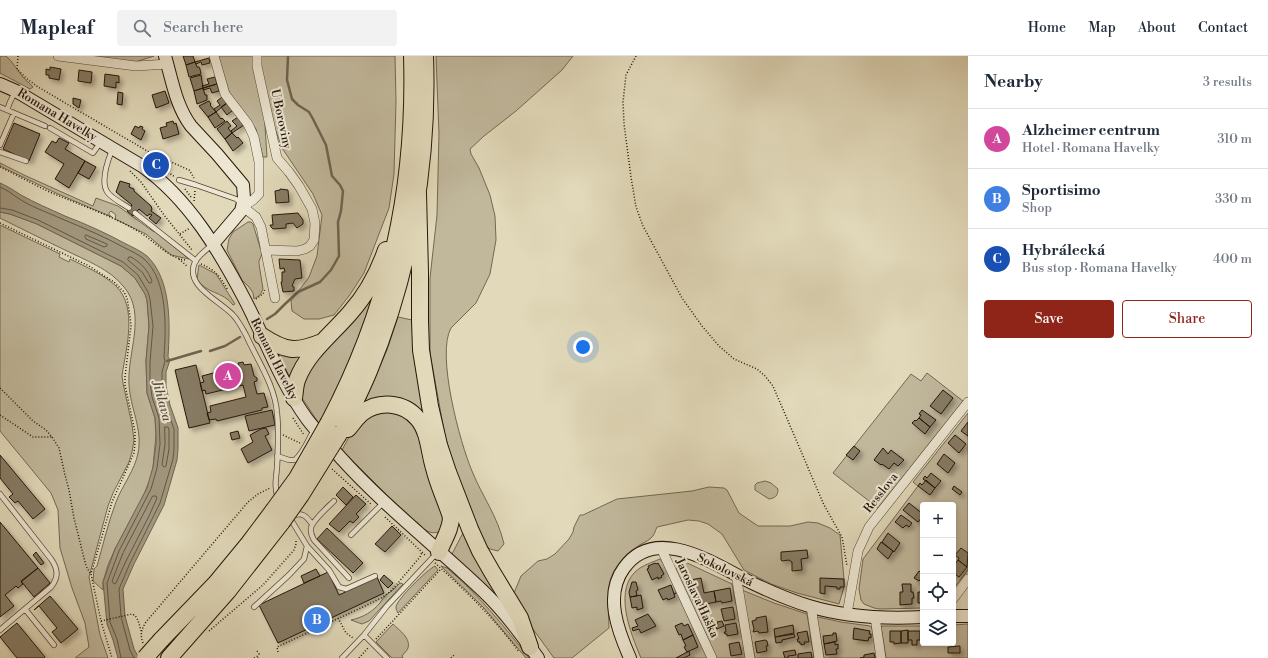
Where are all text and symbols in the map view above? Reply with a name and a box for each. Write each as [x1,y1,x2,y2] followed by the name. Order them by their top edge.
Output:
[117,10,397,46] search box
[20,16,93,40] text: Mapleaf
[131,17,153,39] icon: search
[163,18,243,37] text: Search here
[1028,19,1066,37] text: Home
[1088,19,1116,37] text: Map
[1138,19,1176,37] text: About
[1198,19,1248,37] text: Contact
[984,71,1043,93] text: Nearby
[1203,74,1252,90] text: 3 results
[14,85,100,145] street label: Romana Havelky
[267,88,295,150] street label: U Boroviny
[1022,121,1160,140] text: Alzheimer centrum
[992,131,1002,147] text: A
[1217,131,1252,147] text: 310 m
[1022,140,1160,156] text: Hotel · Romana Havelky
[143,150,169,180] pin: C
[1022,181,1101,200] text: Sportisimo
[992,191,1002,207] text: B
[1215,191,1252,207] text: 330 m
[1022,200,1052,216] text: Shop
[1022,241,1105,260] text: Hybrálecká
[992,251,1002,267] text: C
[1213,251,1252,267] text: 400 m
[1022,260,1177,276] text: Bus stop · Romana Havelky
[984,300,1114,338] button: Save
[1122,300,1252,338] button: Share
[247,315,301,403] street label: Romana Havelky
[573,337,593,357] your location
[215,361,241,391] pin: A
[148,377,175,424] water label: Jihlava
[861,469,902,516] street label: Resslova
[920,502,956,646] map controls
[920,502,956,538] button: +
[920,538,956,574] button: −
[695,550,756,590] street label: Sokolovská
[672,555,722,641] street label: Jaroslava Haška
[920,574,956,610] button: locate
[304,605,330,635] pin: B
[920,610,956,646] button: layers

